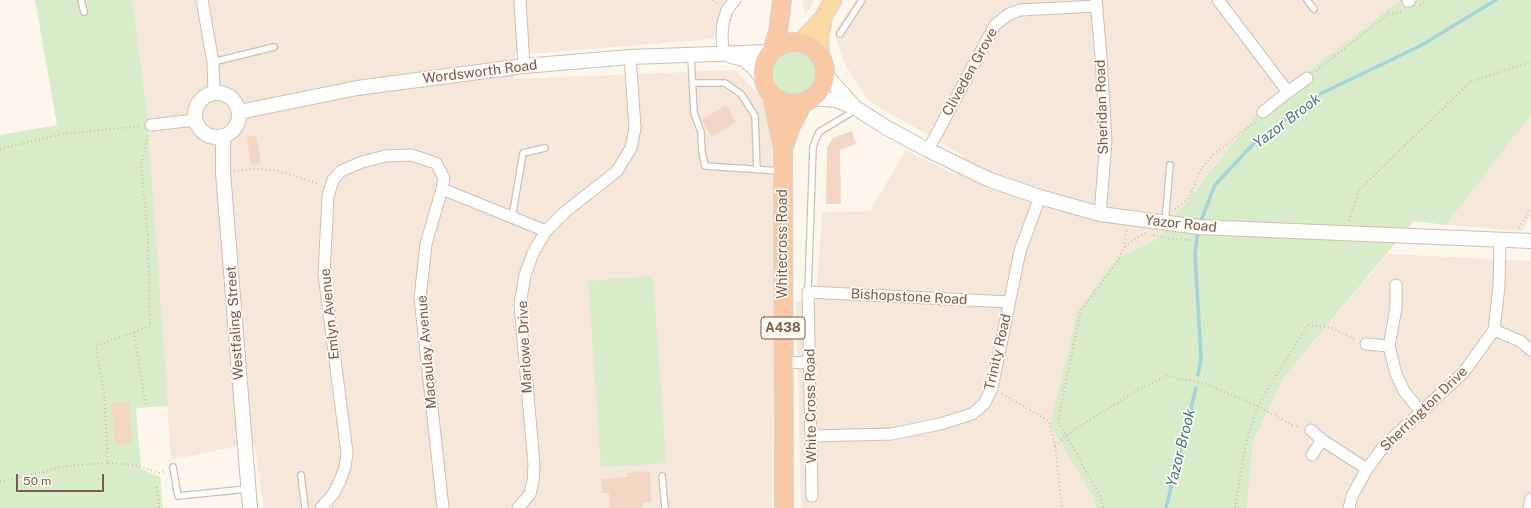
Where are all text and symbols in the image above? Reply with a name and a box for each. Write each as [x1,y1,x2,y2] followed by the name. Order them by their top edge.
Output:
[939,25,1001,119] street label: Cliveden Grove
[422,57,538,87] street label: Wordsworth Road
[1092,59,1112,155] street label: Sheridan Road
[1250,90,1324,152] water label: Yazor Brook
[775,189,791,299] street label: Whitecross Road
[1144,212,1218,236] street label: Yazor Road
[223,265,247,381] street label: Westfaling Street
[317,268,343,360] street label: Emlyn Avenue
[850,286,968,308] street label: Bishopstone Road
[414,294,440,410] street label: Macaulay Avenue
[514,300,536,394] street label: Marlowe Drive
[981,312,1015,392] street label: Trinity Road
[761,317,805,339] road number: A438
[802,348,820,464] street label: White Cross Road
[1377,363,1471,455] street label: Sherrington Drive
[1163,407,1199,489] water label: Yazor Brook
[18,466,106,492] scale bar
[23,474,51,488] text: 50 m

